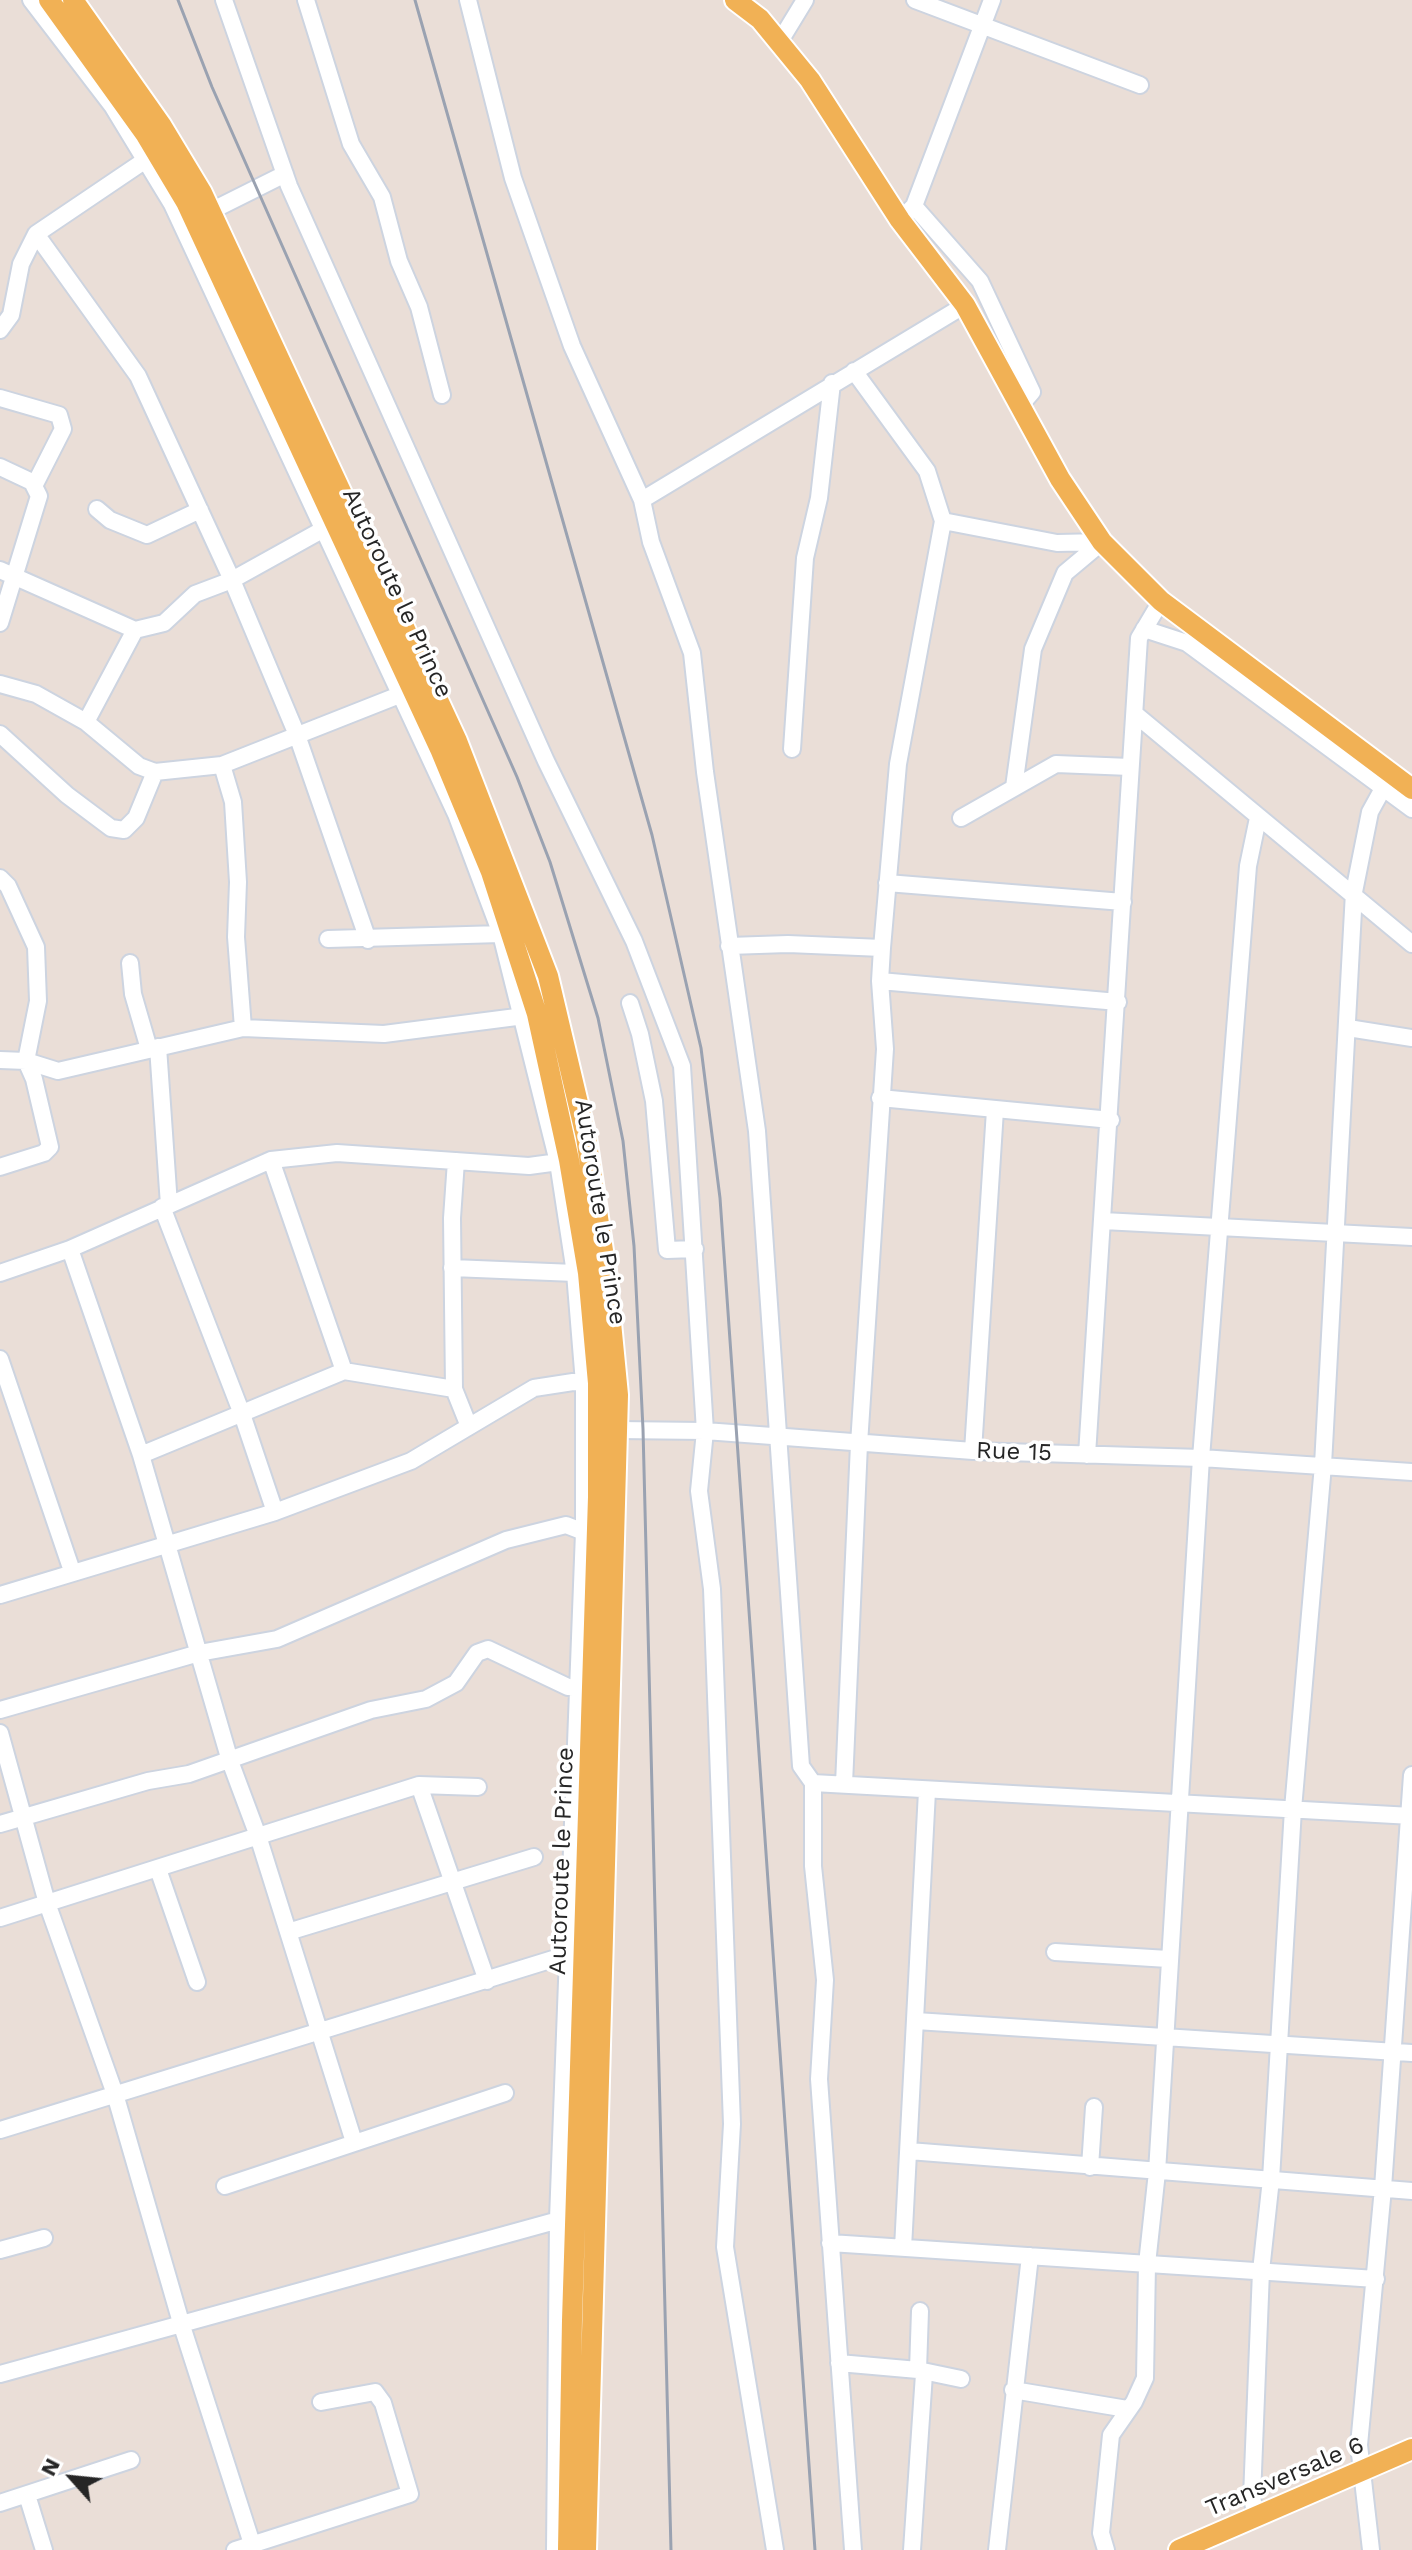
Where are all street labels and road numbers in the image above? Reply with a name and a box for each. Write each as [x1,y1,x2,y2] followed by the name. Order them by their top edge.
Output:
[336,484,458,702] street label: Autoroute le Prince
[568,1097,632,1327] street label: Autoroute le Prince
[976,1436,1052,1468] street label: Rue 15
[544,1747,580,1975] street label: Autoroute le Prince
[1202,2431,1368,2523] street label: Transversale 6

